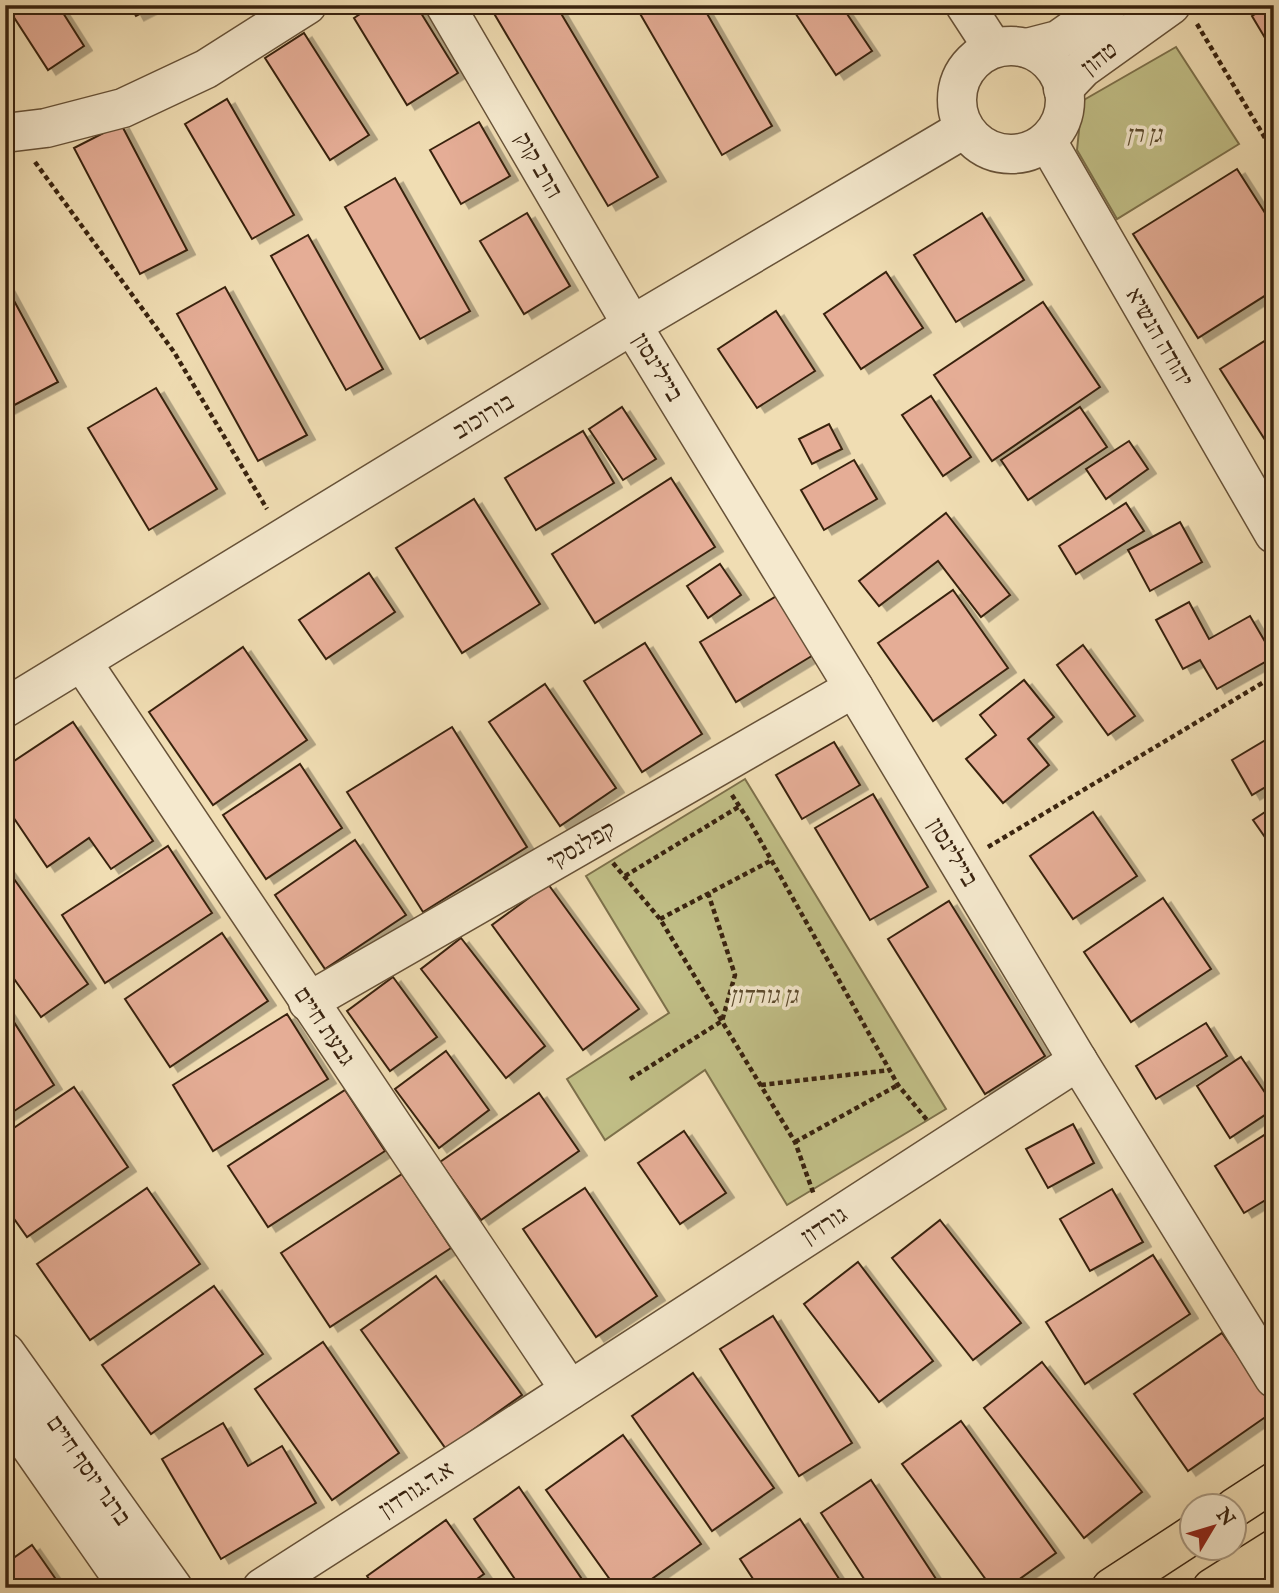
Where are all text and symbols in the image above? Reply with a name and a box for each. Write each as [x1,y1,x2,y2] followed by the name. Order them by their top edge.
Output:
[1076,35,1124,83] street label: טהון
[1126,120,1164,151] park label: גן רן
[506,127,569,204] street label: הרב קוק
[1118,283,1199,393] street label: יהודה הנשיא
[624,328,689,408] street label: ביילינסון
[448,387,520,448] street label: בורוכוב
[919,813,984,893] street label: ביילינסון
[542,814,622,878] street label: קפלנסקי
[286,981,362,1072] street label: גבעת חיים
[730,981,800,1012] park label: גן גורדון
[796,1200,854,1253] street label: גורדון
[38,1410,137,1532] street label: ברנר יוסף חיים
[374,1455,460,1526] street label: א.ד.גורדון
[1178,1492,1248,1562] north arrow
[1210,1503,1240,1532] text: N

